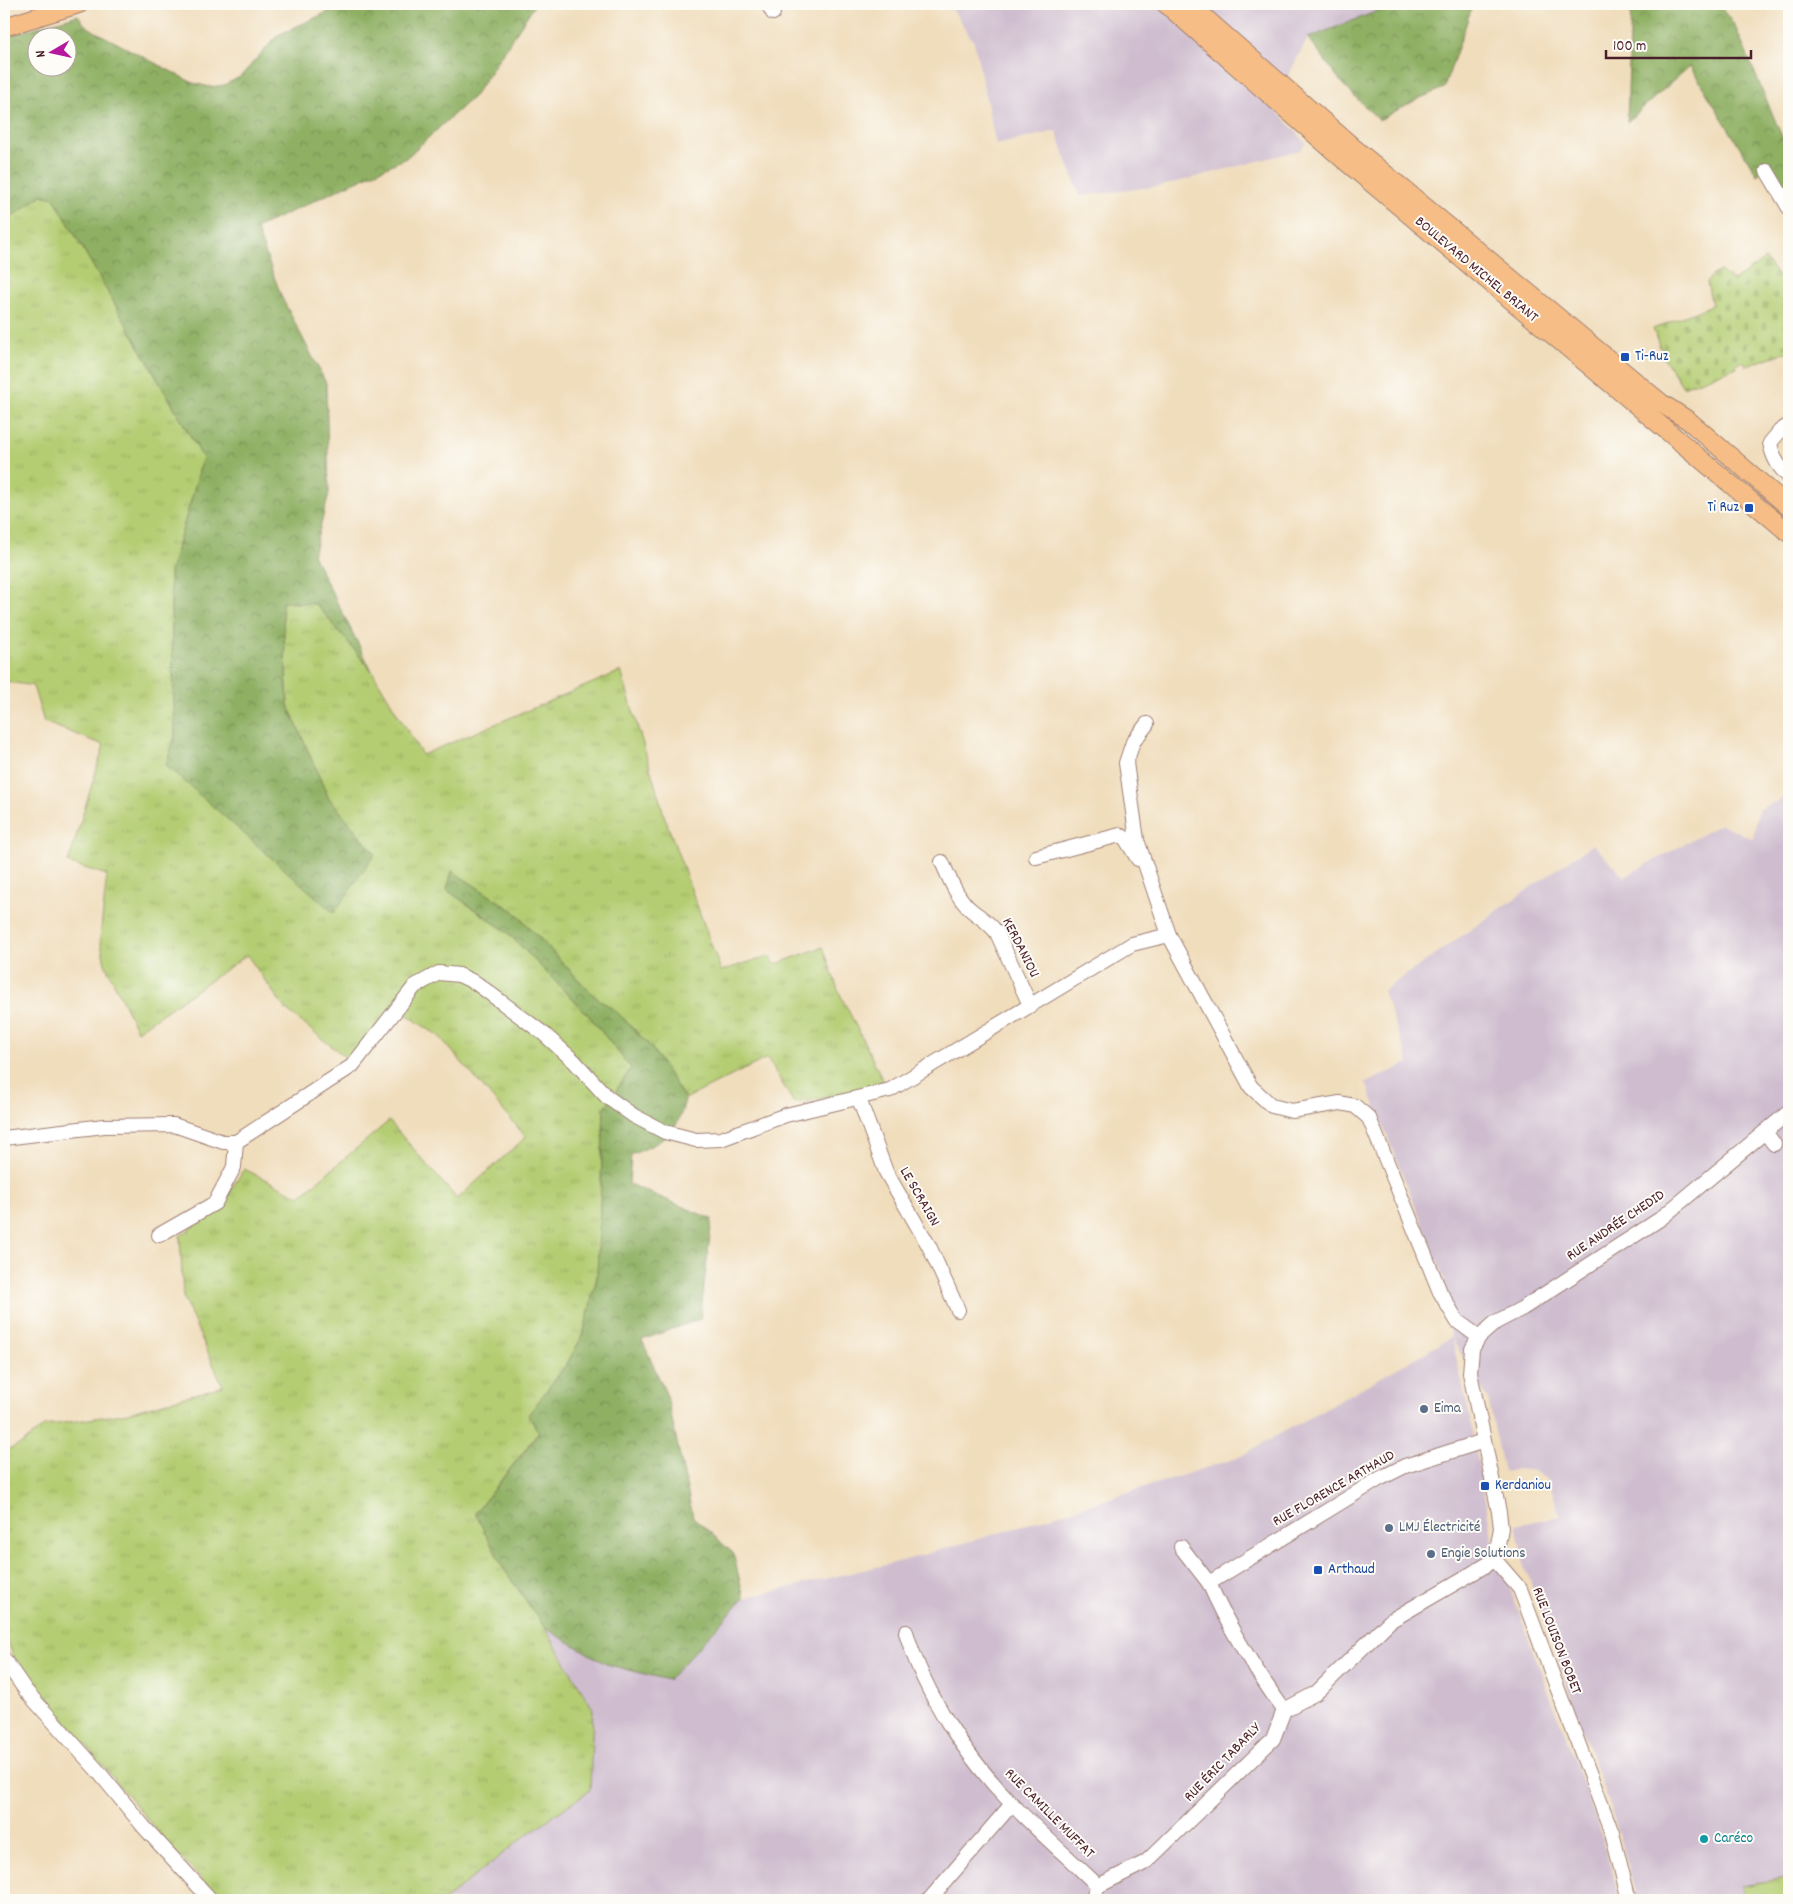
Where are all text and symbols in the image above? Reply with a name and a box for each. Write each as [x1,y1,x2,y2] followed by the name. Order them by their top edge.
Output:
[28,28,78,78] north arrow
[1606,28,1750,60] scale bar
[1613,36,1646,58] text: 100 m
[31,49,52,59] text: N
[1409,212,1543,328] street label: BOULEVARD MICHEL BRIANT
[1635,346,1669,368] place label: Ti-Ruz
[1619,351,1631,363] marker: Ti-Ruz
[1707,497,1739,519] place label: Ti Ruz
[1743,502,1755,514] marker: Ti Ruz
[995,914,1045,982] street label: KERDANIOU
[893,1163,945,1231] street label: LE SCRAIGN
[1562,1185,1670,1267] street label: RUE ANDRÉE CHEDID
[1434,1398,1462,1420] place label: Eima
[1418,1403,1430,1415] marker: Eima
[1269,1445,1399,1533] street label: RUE FLORENCE ARTHAUD
[1495,1475,1551,1497] place label: Kerdaniou
[1479,1480,1491,1492] marker: Kerdaniou
[1399,1517,1480,1539] place label: LMJ Électricité
[1383,1522,1395,1534] marker: LMJ Électricité
[1441,1543,1526,1565] place label: Engie Solutions
[1425,1548,1437,1560] marker: Engie Solutions
[1328,1559,1375,1581] place label: Arthaud
[1312,1564,1324,1576] marker: Arthaud
[1525,1584,1587,1698] street label: RUE LOUISON BOBET
[1179,1718,1267,1808] street label: RUE ÉRIC TABARLY
[999,1764,1099,1864] street label: RUE CAMILLE MUFFAT
[1714,1828,1754,1850] place label: Caréco
[1698,1833,1710,1845] marker: Caréco

